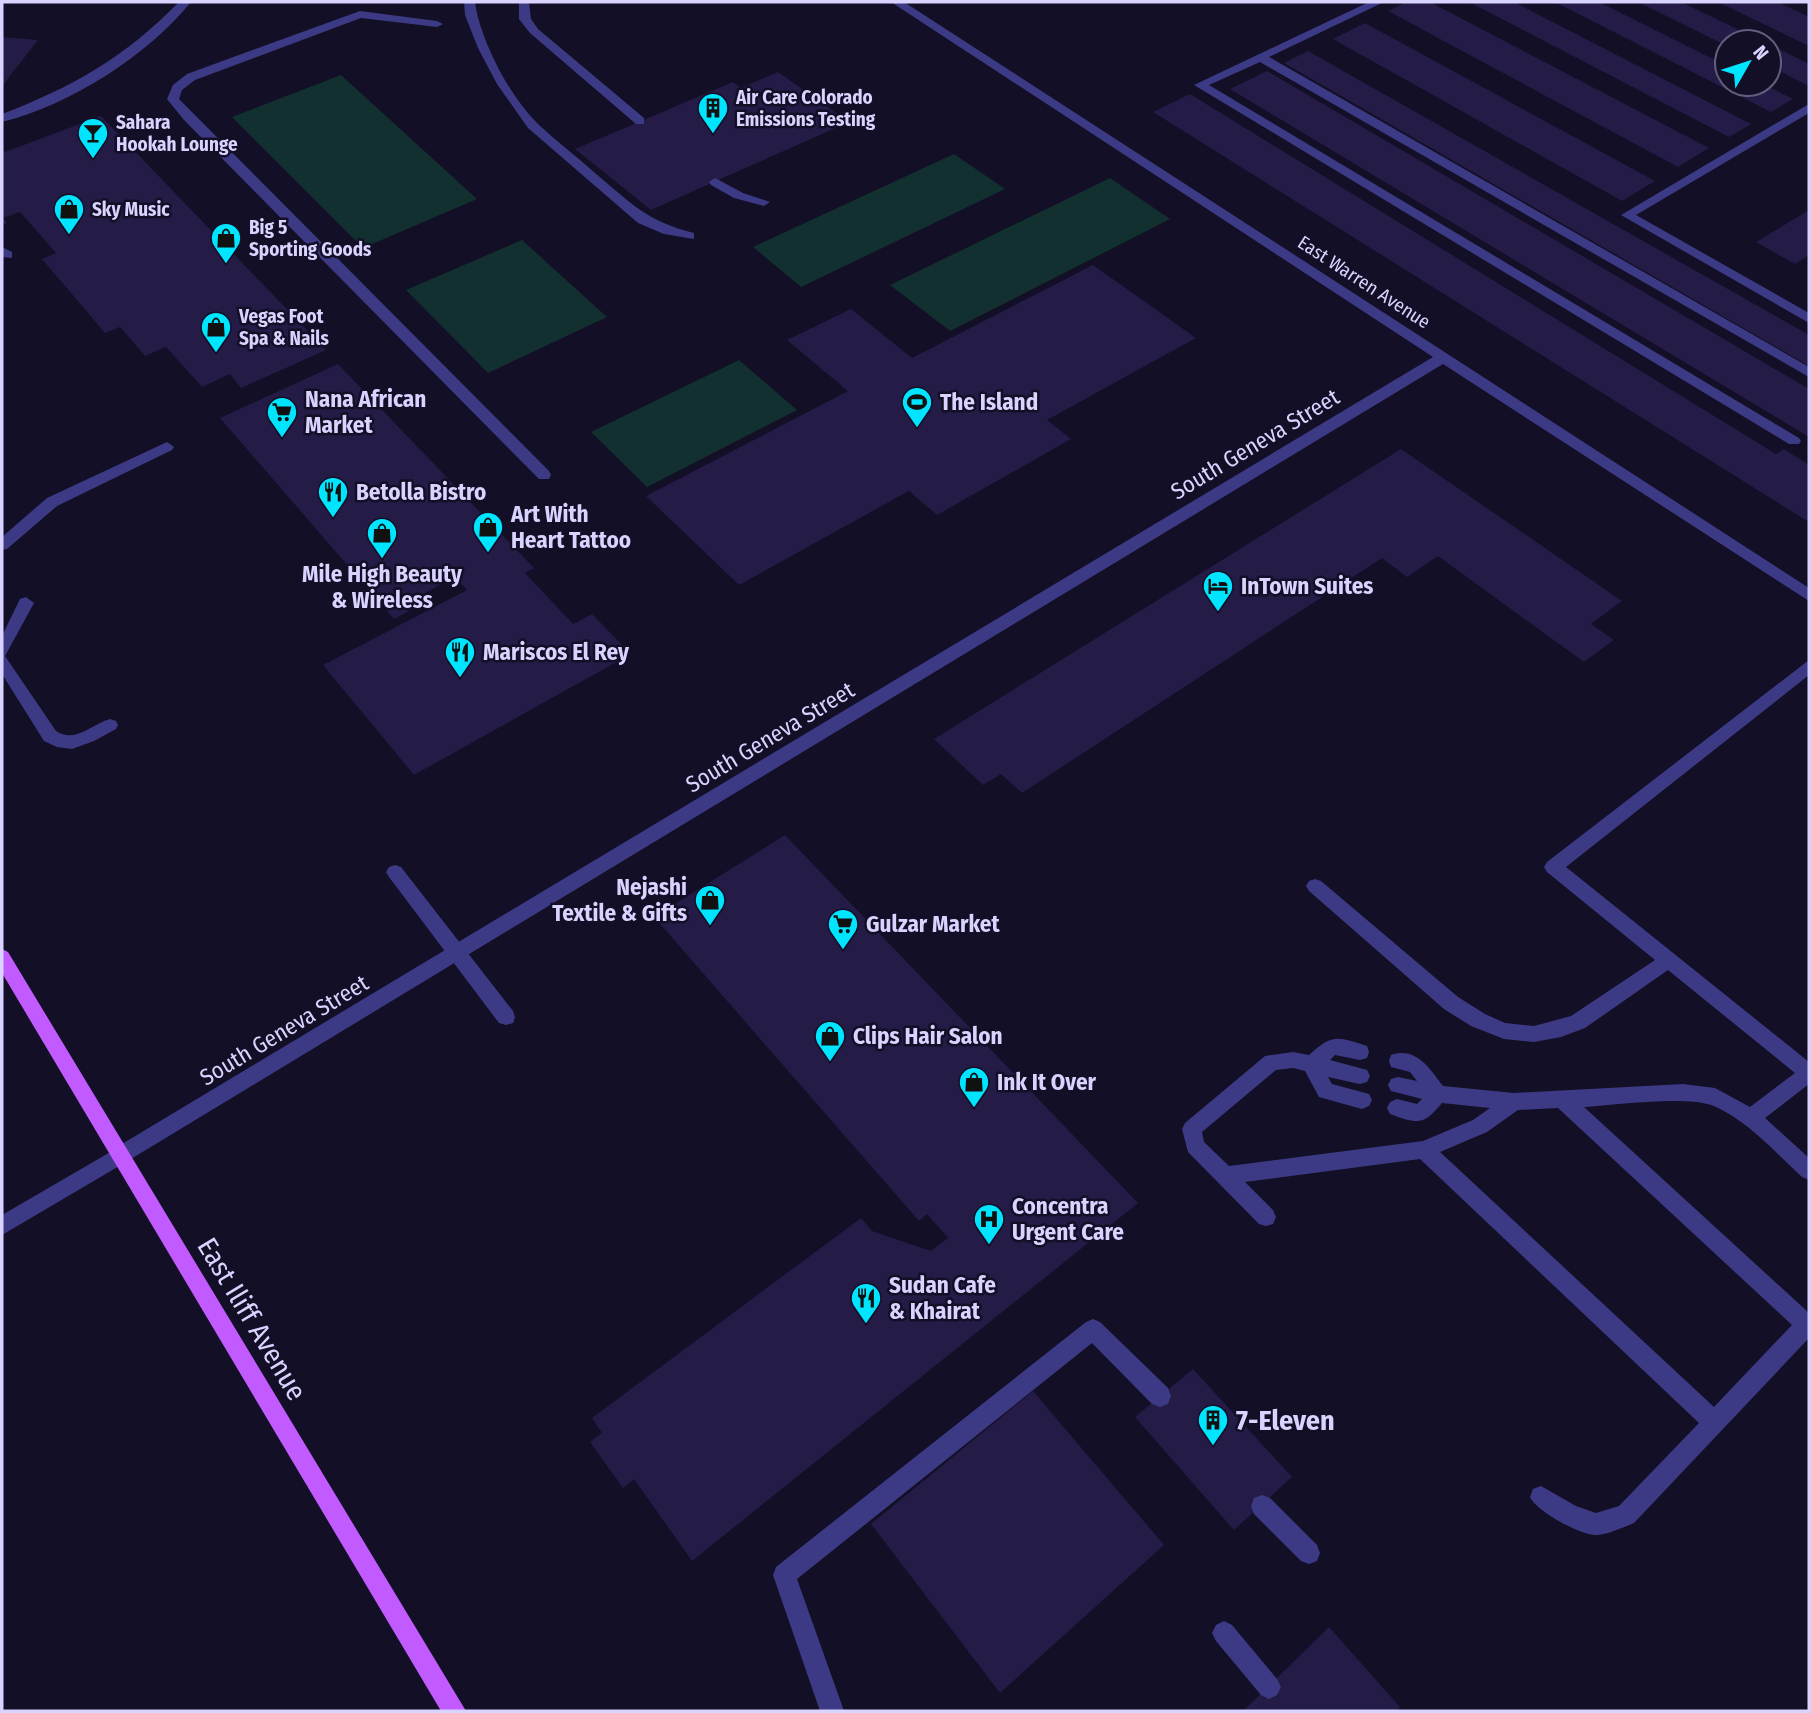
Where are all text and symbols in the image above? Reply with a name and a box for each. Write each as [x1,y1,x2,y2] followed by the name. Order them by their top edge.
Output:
[1713,28,1783,98] north arrow
[1748,41,1773,64] text: N
[735,86,876,131] place label: Air Care Colorado Emissions Testing
[696,91,730,135] building icon: Air Care Colorado Emissions Testing
[116,111,238,156] place label: Sahara Hookah Lounge
[76,116,110,160] bar icon: Sahara Hookah Lounge
[52,192,86,236] shop icon: Sky Music
[92,198,170,221] place label: Sky Music
[249,216,372,261] place label: Big 5 Sporting Goods
[209,221,243,265] shop icon: Big 5 Sporting Goods
[1293,231,1435,333] street label: East Warren Avenue
[238,305,329,350] place label: Vegas Foot Spa & Nails
[199,310,233,354] shop icon: Vegas Foot Spa & Nails
[1166,382,1345,505] street label: South Geneva Street
[305,385,426,439] place label: Nana African Market
[900,385,934,429] sports icon: The Island
[940,388,1038,416] place label: The Island
[265,395,299,439] supermarket icon: Nana African Market
[316,475,350,519] restaurant icon: Betolla Bistro
[356,478,486,506] place label: Betolla Bistro
[510,500,631,554] place label: Art With Heart Tattoo
[471,510,505,554] shop icon: Art With Heart Tattoo
[365,516,399,560] shop icon: Mile High Beauty & Wireless
[302,560,463,614] place label: Mile High Beauty & Wireless
[1201,569,1235,613] hotel icon: InTown Suites
[1241,572,1373,600] place label: InTown Suites
[443,635,477,679] restaurant icon: Mariscos El Rey
[483,638,630,666] place label: Mariscos El Rey
[681,675,860,798] street label: South Geneva Street
[552,873,687,927] place label: Nejashi Textile & Gifts
[693,883,727,927] shop icon: Nejashi Textile & Gifts
[826,907,860,951] supermarket icon: Gulzar Market
[866,910,1001,938] place label: Gulzar Market
[195,968,374,1091] street label: South Geneva Street
[813,1019,847,1063] shop icon: Clips Hair Salon
[853,1022,1002,1050] place label: Clips Hair Salon
[957,1065,991,1109] shop icon: Ink It Over
[997,1068,1097,1096] place label: Ink It Over
[1012,1192,1124,1246] place label: Concentra Urgent Care
[972,1202,1006,1246] hospital icon: Concentra Urgent Care
[191,1232,313,1406] street label: East Iliff Avenue
[889,1271,996,1325] place label: Sudan Cafe & Khairat
[849,1281,883,1325] restaurant icon: Sudan Cafe & Khairat
[1196,1403,1230,1447] building icon: 7-Eleven
[1236,1404,1335,1437] place label: 7-Eleven

